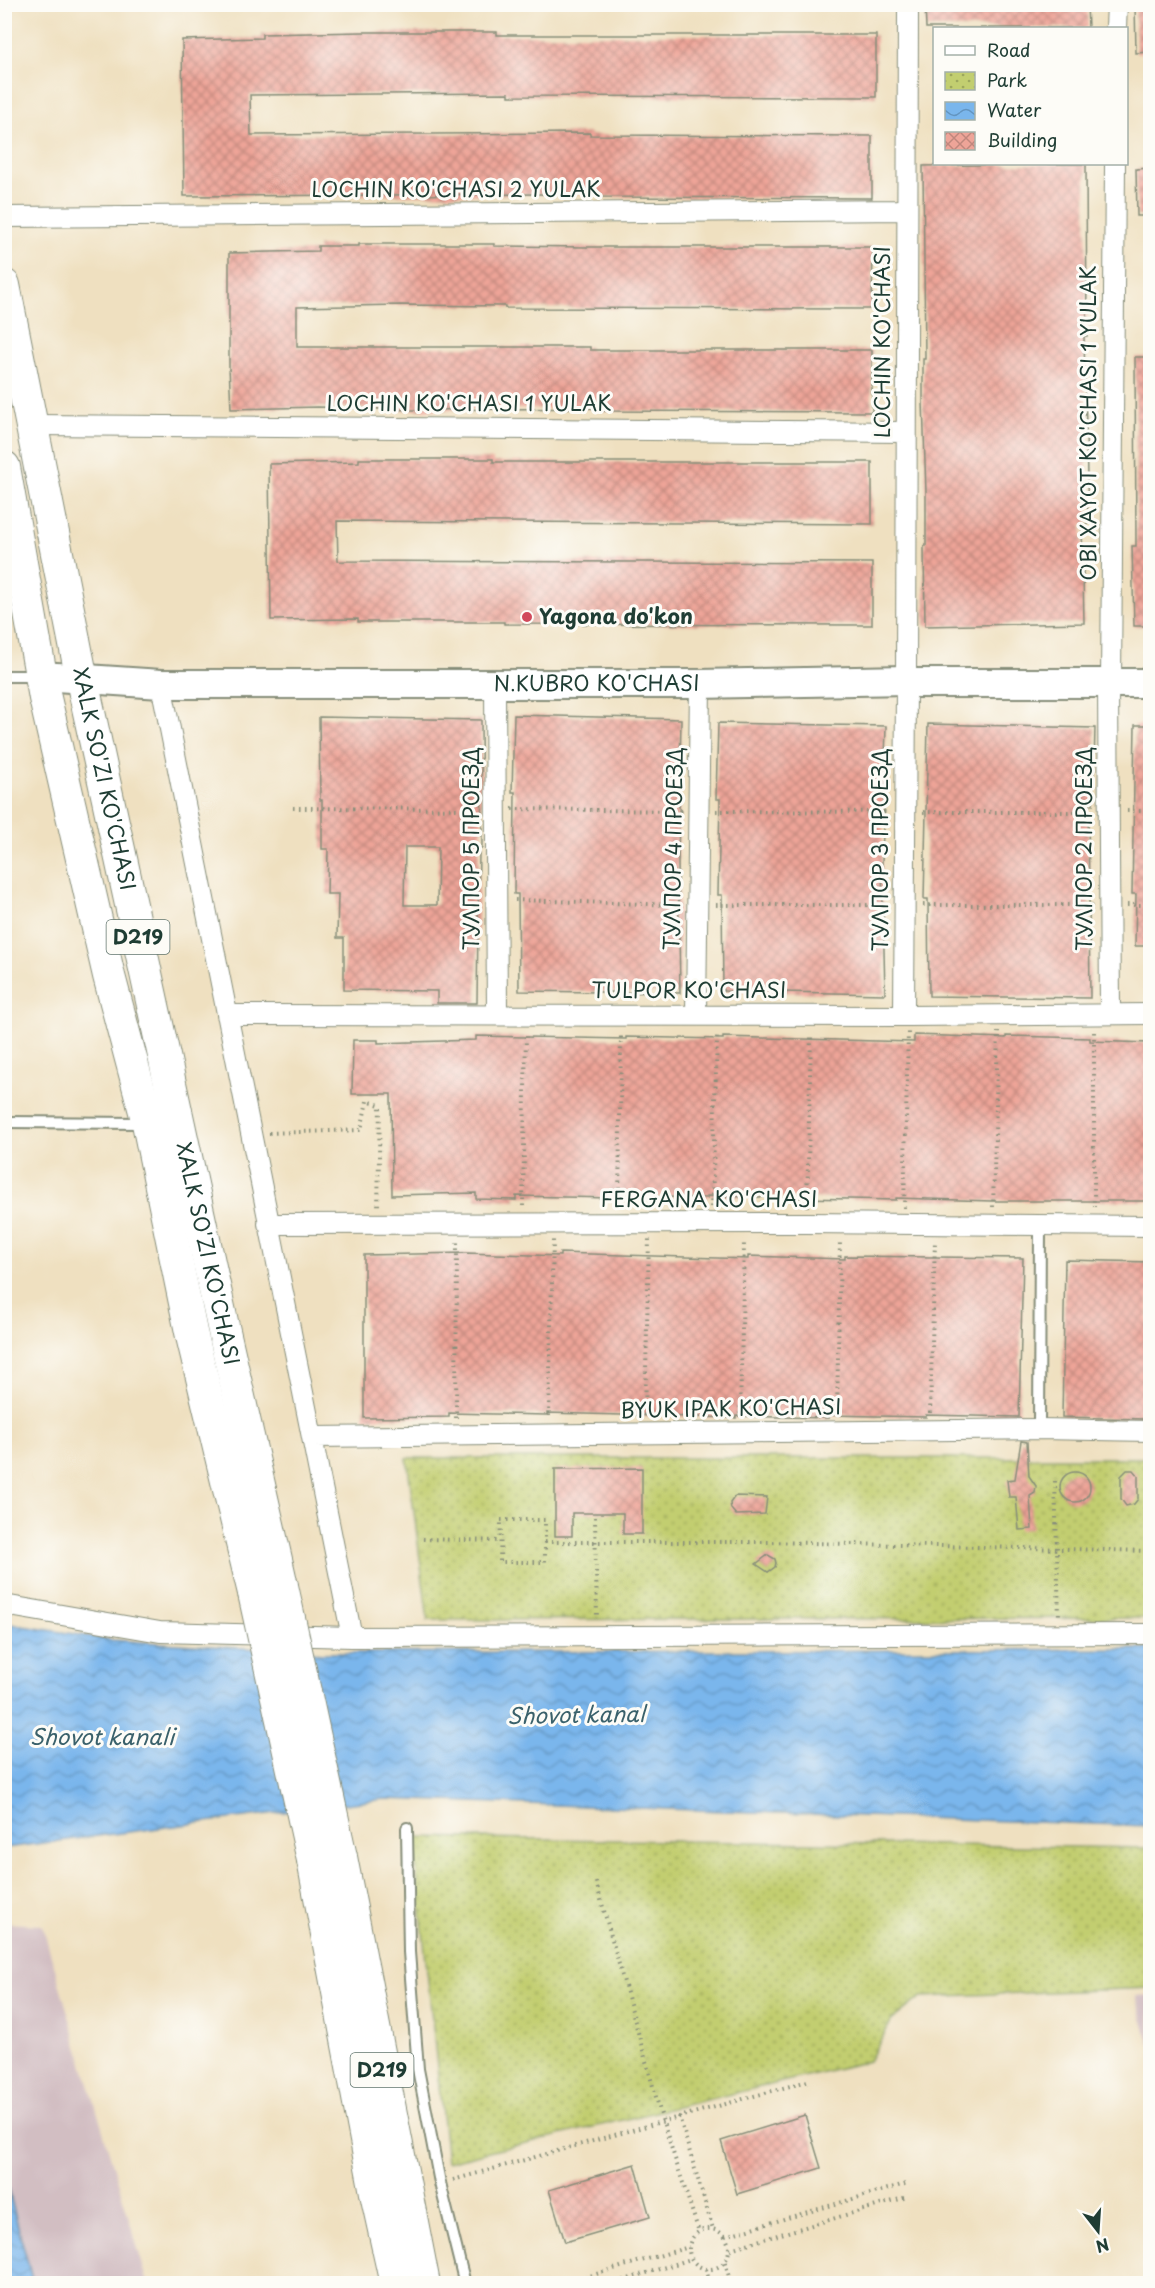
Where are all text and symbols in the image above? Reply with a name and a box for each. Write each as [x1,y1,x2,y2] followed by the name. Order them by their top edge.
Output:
[933,27,1128,165] legend
[987,36,1031,63] text: Road
[987,66,1027,93] text: Park
[987,96,1042,123] text: Water
[987,126,1057,153] text: Building
[311,172,601,204] street label: LOCHIN KO'CHASI 2 YULAK
[865,246,897,438] street label: LOCHIN KO'CHASI
[1071,265,1103,581] street label: OBI XAYOT KO'CHASI 1 YULAK
[326,386,612,418] street label: LOCHIN KO'CHASI 1 YULAK
[539,599,693,631] place label: Yagona do'kon
[520,610,534,624] marker: Yagona do'kon
[66,664,145,893] street label: XALK SO'ZI KO'CHASI
[494,666,700,698] street label: N.KUBRO KO'CHASI
[454,747,486,951] street label: ТУЛПОР 5 ПРОЕЗД
[654,747,690,951] street label: ТУЛПОР 4 ПРОЕЗД
[1067,747,1099,951] street label: ТУЛПОР 2 ПРОЕЗД
[863,749,895,951] street label: ТУЛПОР 3 ПРОЕЗД
[106,920,170,954] road number: D219
[591,973,787,1005] street label: TULPOR KO'CHASI
[169,1139,249,1368] street label: XALK SO'ZI KO'CHASI
[601,1182,817,1214] street label: FERGANA KO'CHASI
[620,1389,842,1425] street label: BYUK IPAK KO'CHASI
[507,1696,648,1731] water label: Shovot kanal
[30,1719,178,1752] water label: Shovot kanali
[350,2053,413,2087] road number: D219
[1068,2201,1128,2261] north arrow
[1093,2233,1112,2260] text: N

